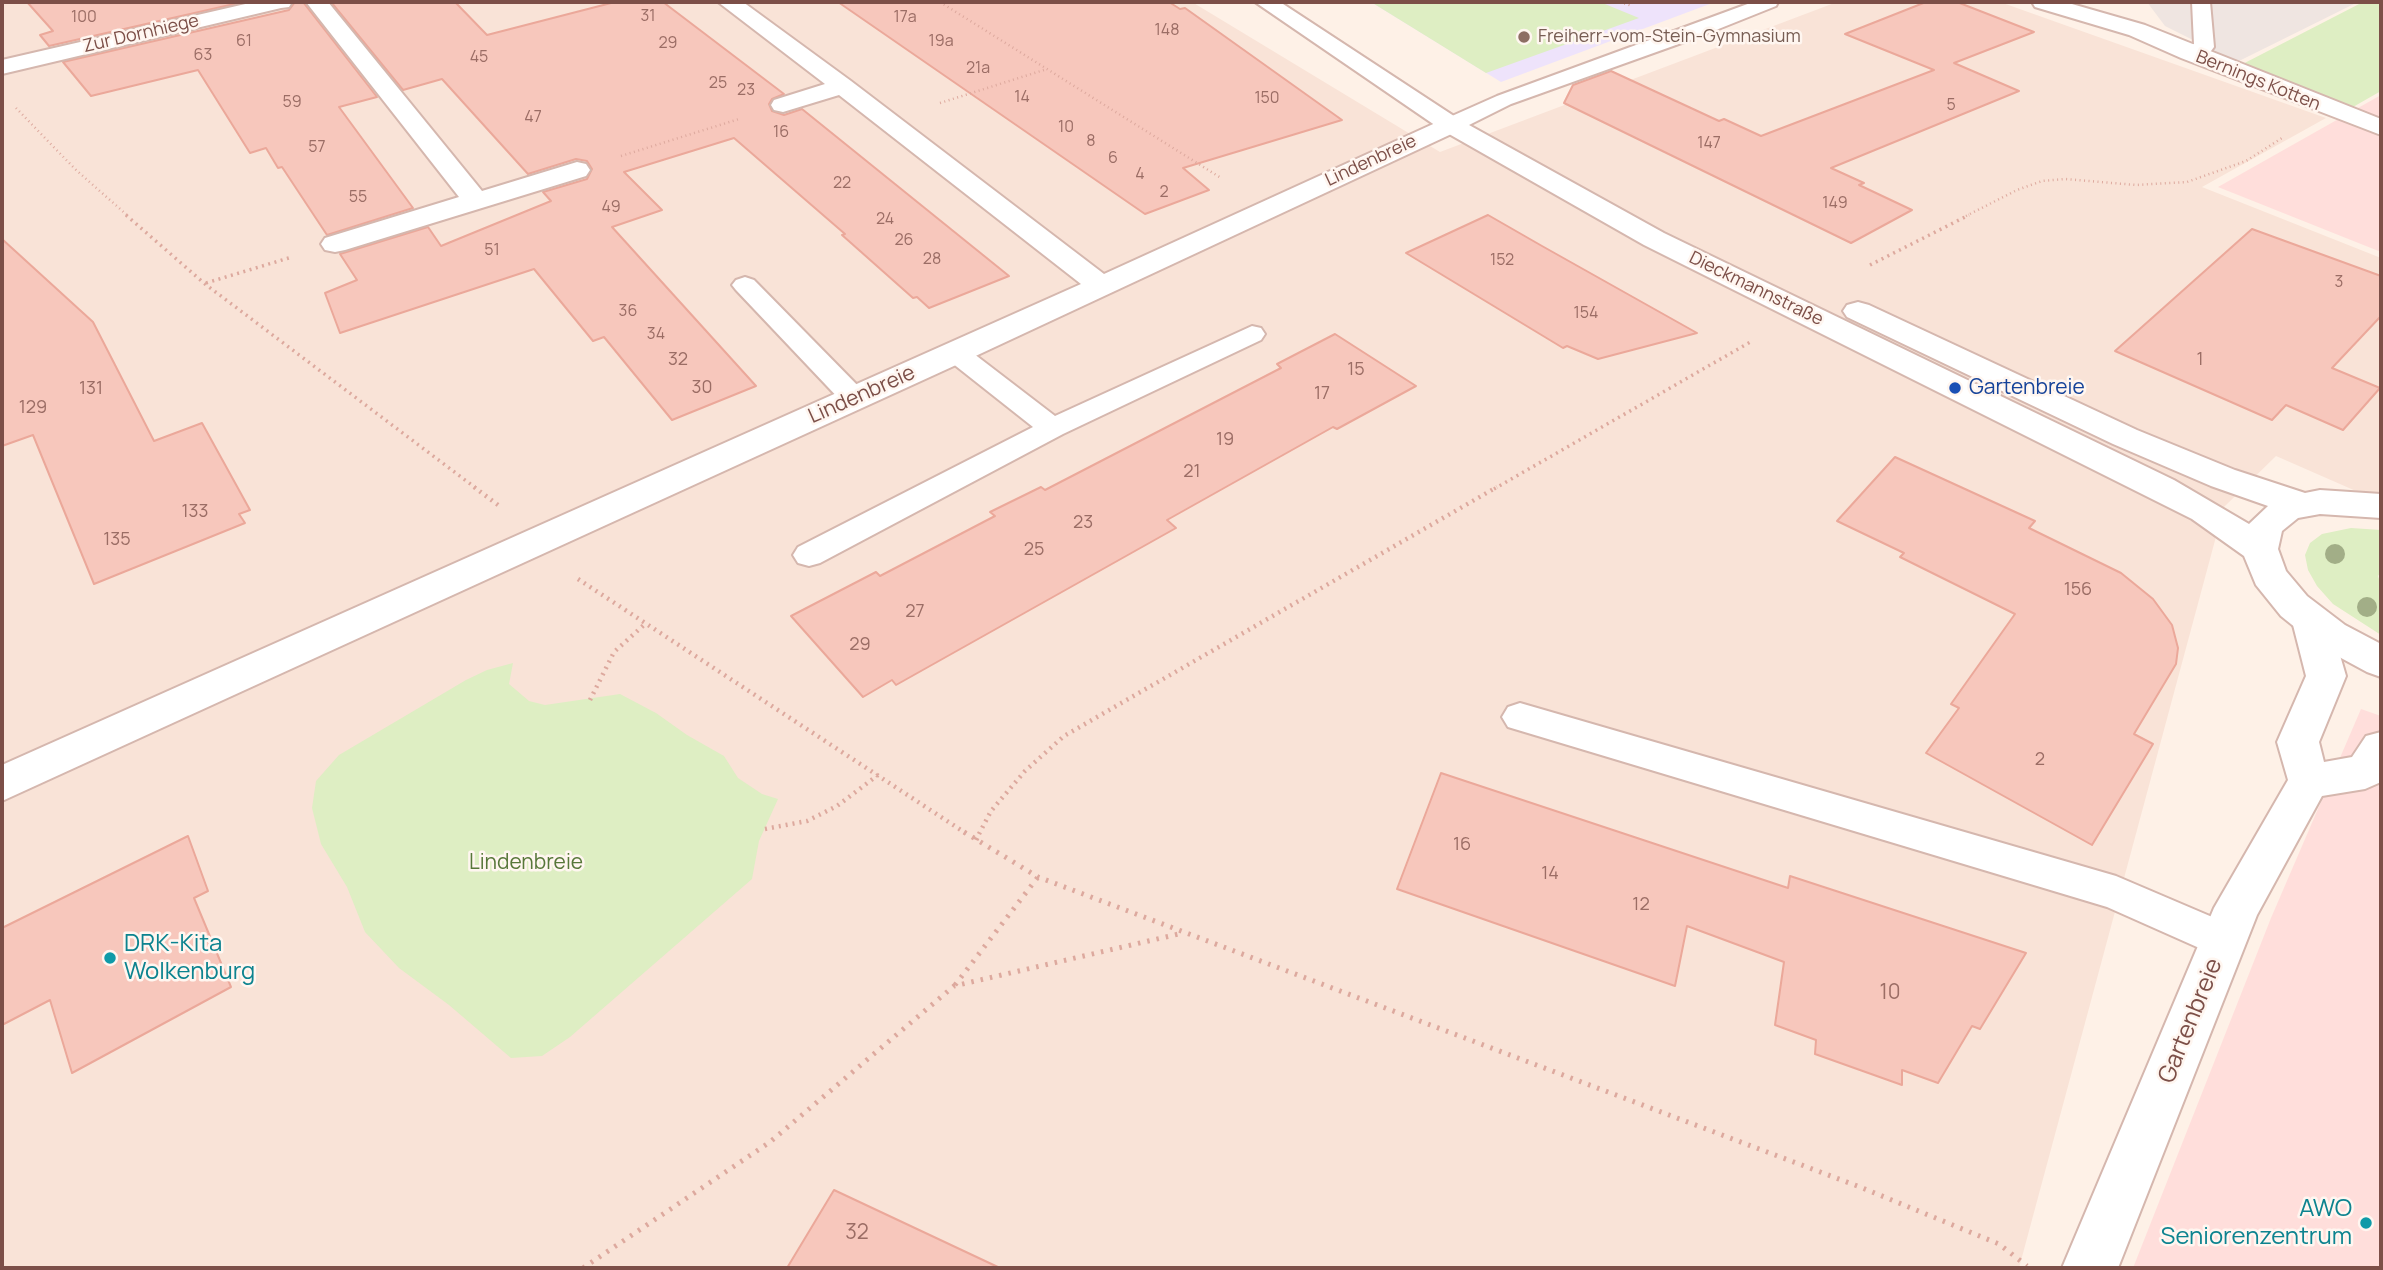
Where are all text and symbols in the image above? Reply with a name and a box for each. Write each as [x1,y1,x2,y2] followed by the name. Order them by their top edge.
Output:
[640,7,656,27] house number: 31
[71,8,97,28] house number: 100
[893,8,917,28] house number: 17a
[81,10,201,58] street label: Zur Dornhiege
[1155,21,1179,41] house number: 148
[1538,26,1801,48] place label: Freiherr-vom-Stein-Gymnasium
[1516,29,1532,45] marker: Freiherr-vom-Stein-Gymnasium
[236,32,252,52] house number: 61
[928,32,954,52] house number: 19a
[658,34,678,54] house number: 29
[194,46,212,66] house number: 63
[2193,46,2323,116] street label: Bernings Kotten
[470,48,488,68] house number: 45
[966,59,990,79] house number: 21a
[709,74,727,94] house number: 25
[737,81,755,101] house number: 23
[1014,88,1030,108] house number: 14
[1254,89,1280,109] house number: 150
[282,93,302,113] house number: 59
[1946,96,1956,116] house number: 5
[524,108,542,128] house number: 47
[1058,118,1074,138] house number: 10
[773,123,789,143] house number: 16
[1322,131,1420,191] street label: Lindenbreie
[1086,132,1096,152] house number: 8
[1697,134,1721,154] house number: 147
[308,138,326,158] house number: 57
[1108,149,1118,169] house number: 6
[1135,165,1145,185] house number: 4
[833,174,851,194] house number: 22
[1159,183,1169,203] house number: 2
[349,188,367,208] house number: 55
[1822,194,1848,214] house number: 149
[601,198,621,218] house number: 49
[876,210,894,230] house number: 24
[894,231,914,251] house number: 26
[484,241,500,261] house number: 51
[1685,247,1827,331] street label: Dieckmannstraße
[923,250,941,270] house number: 28
[1490,251,1514,271] house number: 152
[2335,273,2343,293] house number: 3
[619,302,637,322] house number: 36
[1574,304,1598,324] house number: 154
[647,325,665,345] house number: 34
[668,349,688,371] house number: 32
[2196,349,2204,371] house number: 1
[1347,359,1365,381] house number: 15
[805,360,919,430] street label: Lindenbreie
[1969,375,2085,401] place label: Gartenbreie
[692,377,712,399] house number: 30
[79,378,103,400] house number: 131
[1947,380,1963,396] marker: Gartenbreie
[1314,383,1330,405] house number: 17
[19,397,47,419] house number: 129
[1216,429,1234,451] house number: 19
[1183,461,1201,483] house number: 21
[182,501,208,523] house number: 133
[1073,512,1093,534] house number: 23
[103,529,131,551] house number: 135
[1024,539,1044,561] house number: 25
[2064,579,2092,601] house number: 156
[905,601,925,623] house number: 27
[849,634,871,656] house number: 29
[2035,749,2045,771] house number: 2
[1453,834,1471,856] house number: 16
[469,850,583,876] park label: Lindenbreie
[1541,863,1559,885] house number: 14
[1632,894,1650,916] house number: 12
[124,930,255,986] place label: DRK-Kita Wolkenburg
[102,950,118,966] marker: DRK-Kita Wolkenburg
[2153,954,2229,1088] street label: Gartenbreie
[1880,980,1900,1006] house number: 10
[2161,1195,2352,1251] place label: AWO Seniorenzentrum
[2358,1215,2374,1231] marker: AWO Seniorenzentrum
[845,1220,869,1246] house number: 32

